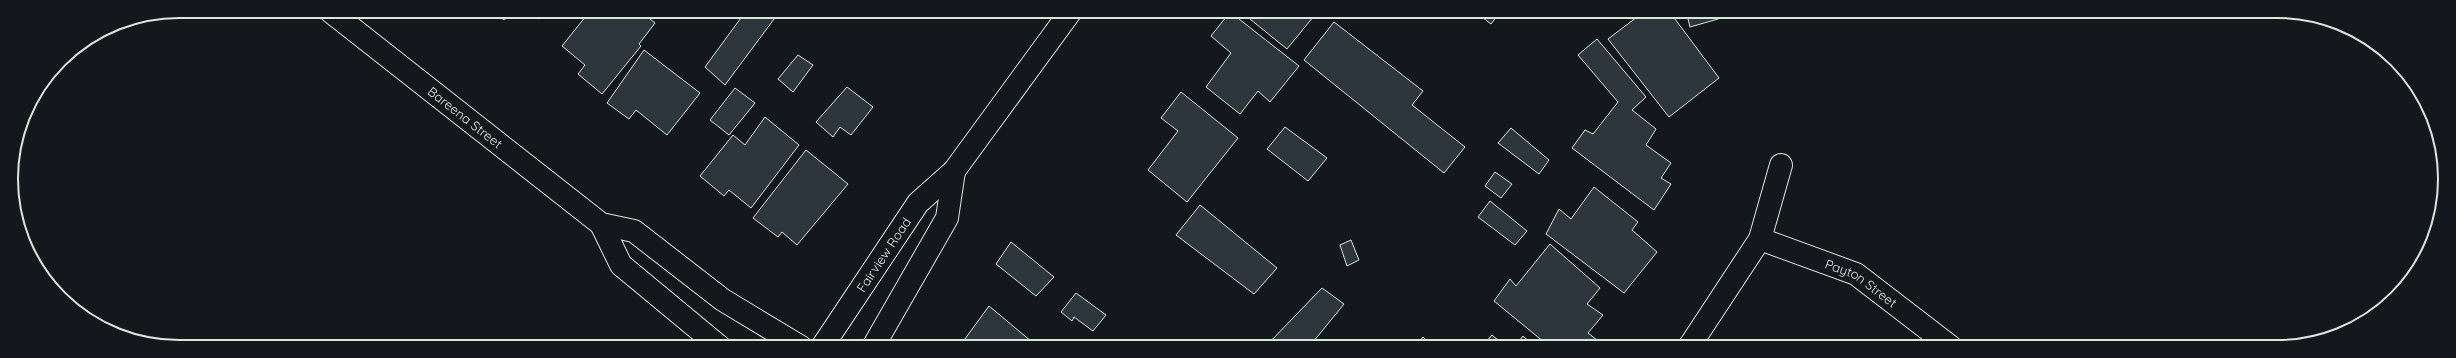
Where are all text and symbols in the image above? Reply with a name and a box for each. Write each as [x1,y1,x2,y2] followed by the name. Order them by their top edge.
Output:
[425,83,506,152] street label: Bareena Street
[853,214,914,295] street label: Fairview Road
[1823,255,1900,311] street label: Payton Street

